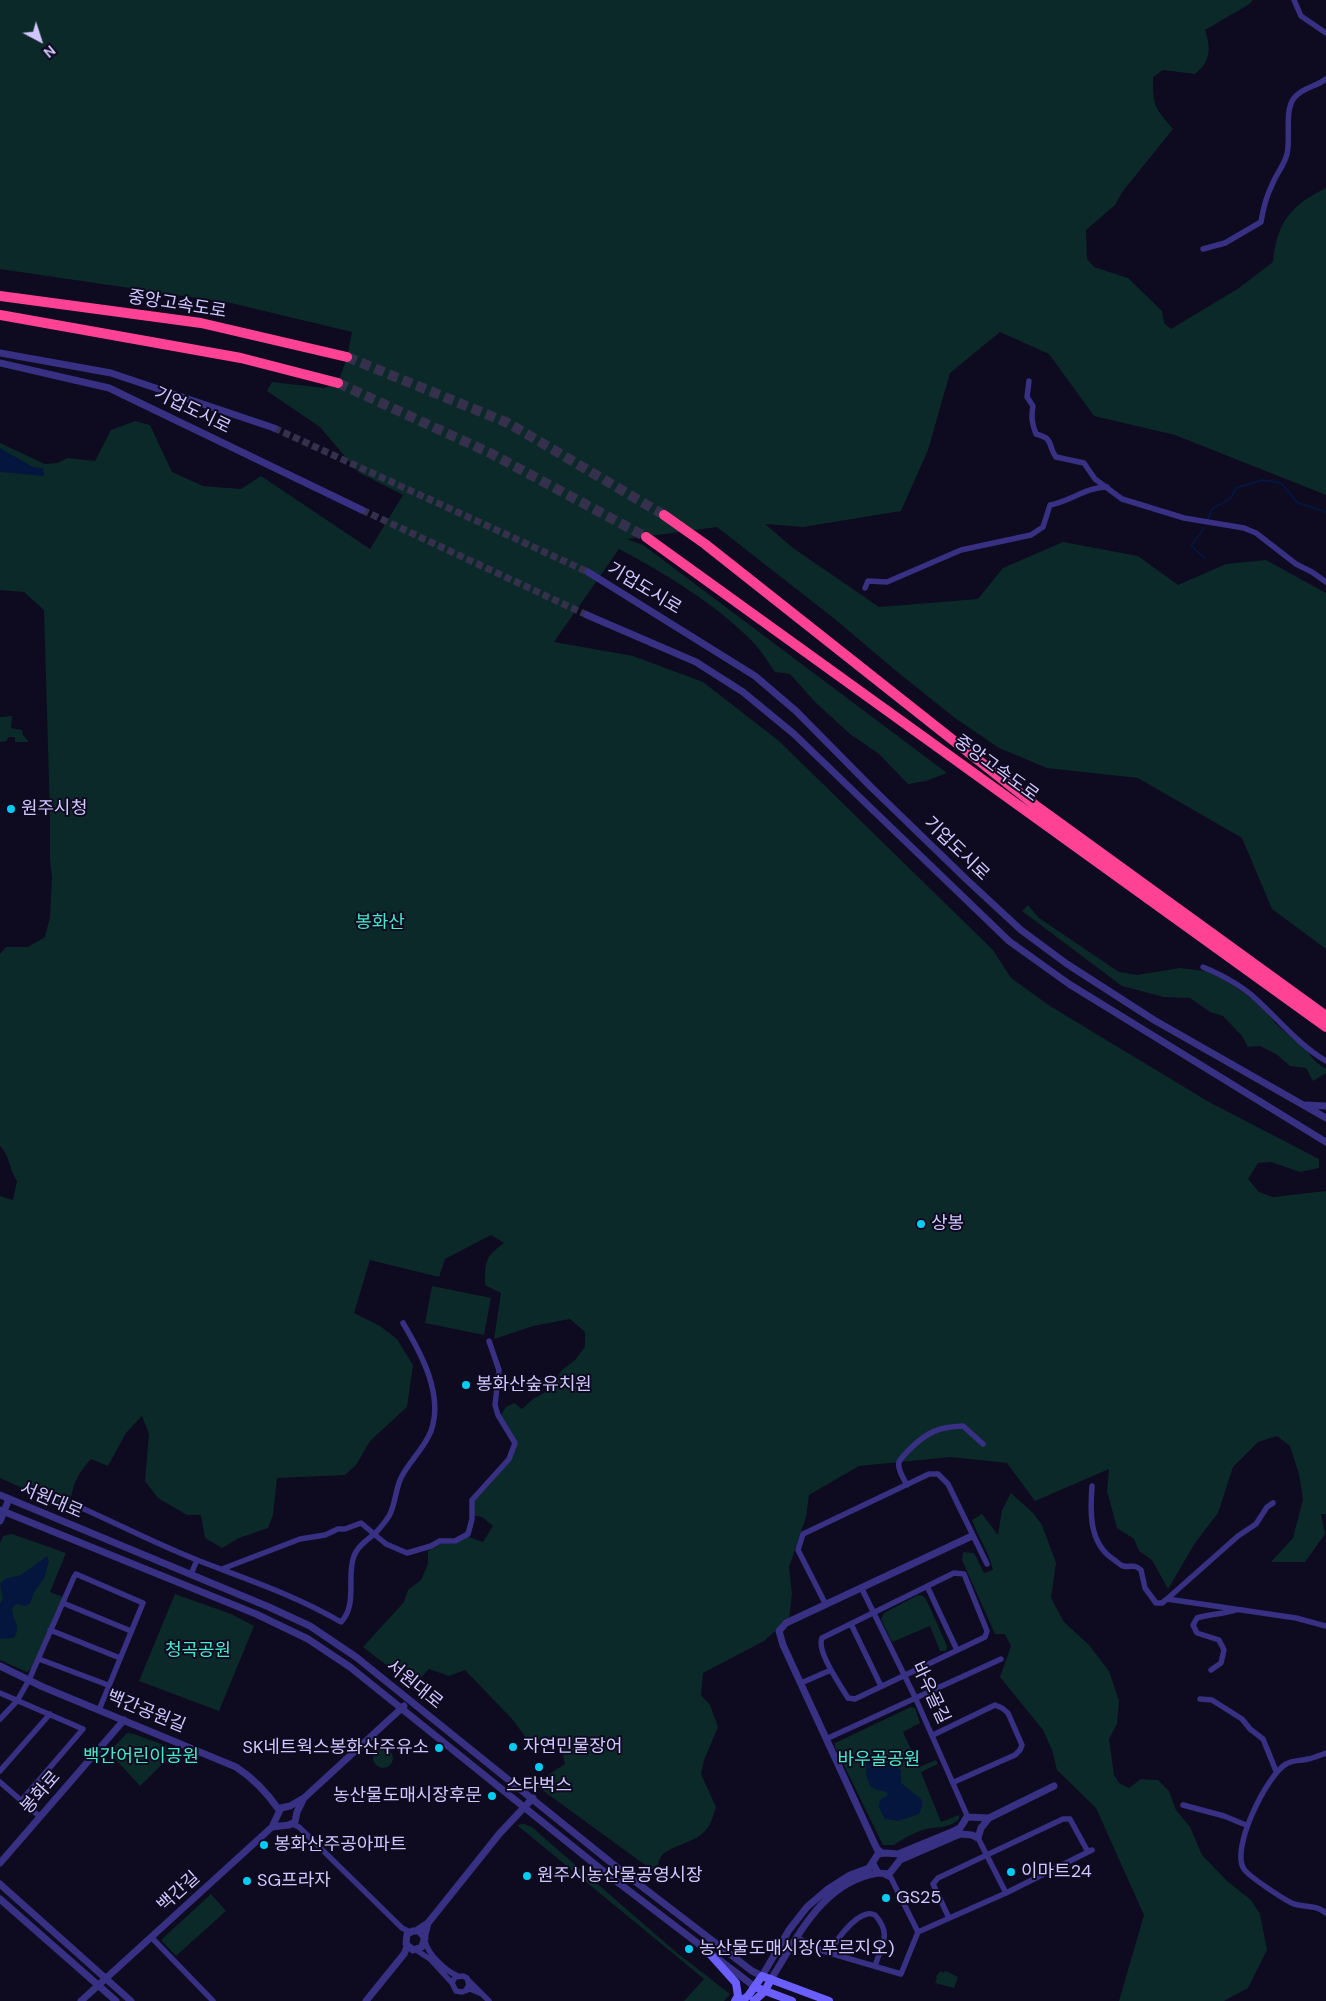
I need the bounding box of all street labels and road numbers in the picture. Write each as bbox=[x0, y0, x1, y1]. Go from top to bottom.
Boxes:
street label: 중앙고속도로 bbox=[126, 287, 228, 323]
street label: 기업도시로 bbox=[150, 383, 234, 439]
street label: 기업도시로 bbox=[603, 558, 685, 620]
street label: 중앙고속도로 bbox=[949, 731, 1043, 807]
street label: 기업도시로 bbox=[919, 812, 993, 886]
street label: 서원대로 bbox=[16, 1478, 86, 1524]
street label: 서원대로 bbox=[381, 1656, 447, 1714]
street label: 바우골길 bbox=[906, 1658, 954, 1728]
street label: 백간공원길 bbox=[104, 1686, 188, 1738]
street label: 봉화로 bbox=[17, 1767, 65, 1819]
street label: 백간길 bbox=[153, 1867, 205, 1917]

